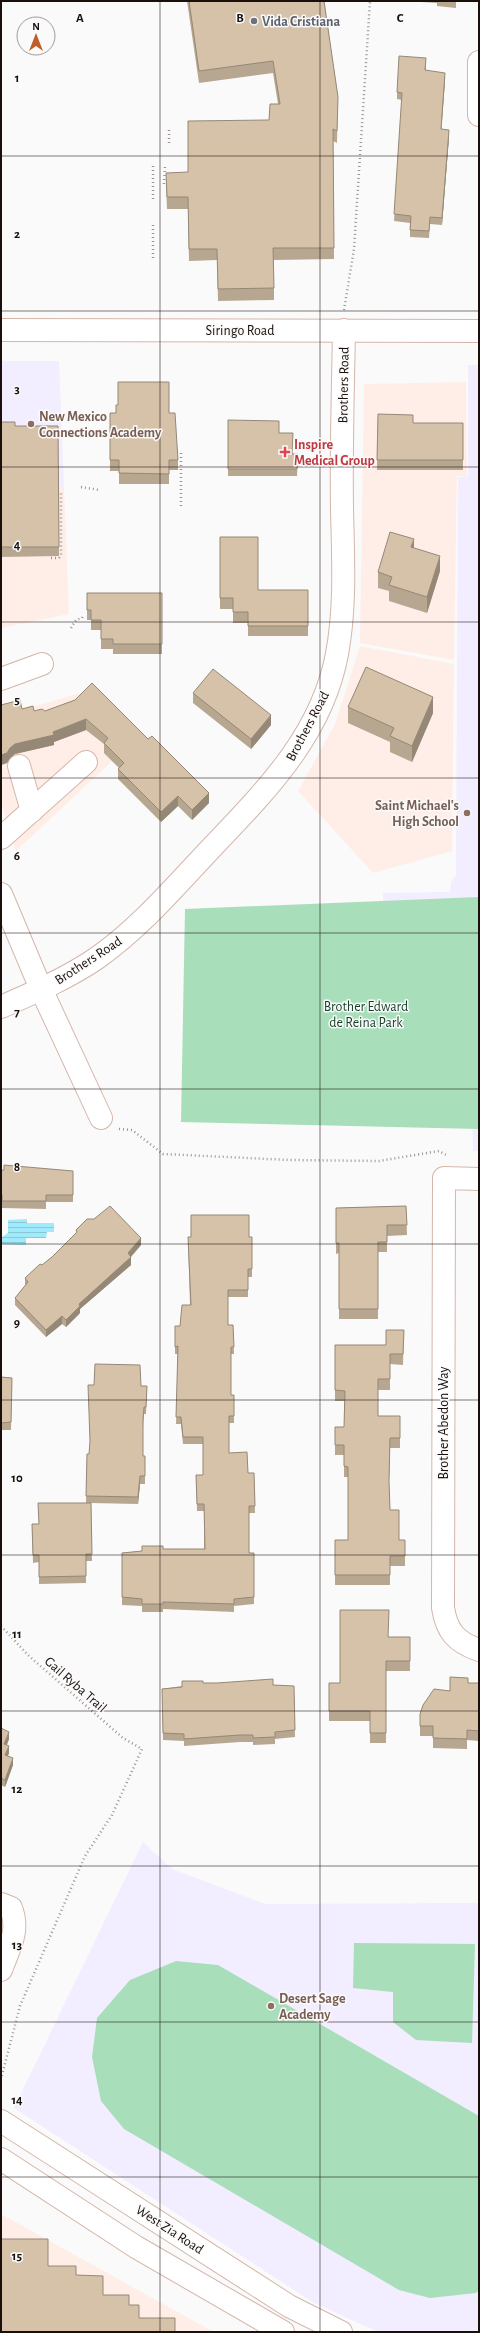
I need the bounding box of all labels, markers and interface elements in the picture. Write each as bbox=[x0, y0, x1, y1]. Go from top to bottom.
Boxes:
text: A bbox=[76, 12, 84, 25]
text: B bbox=[236, 12, 244, 25]
text: C bbox=[397, 12, 404, 25]
place label: Vida Cristiana bbox=[262, 15, 340, 29]
north arrow bbox=[16, 16, 56, 56]
marker: Vida Cristiana bbox=[249, 16, 259, 26]
text: N bbox=[32, 21, 40, 32]
text: 1 bbox=[15, 72, 19, 85]
text: 2 bbox=[14, 228, 20, 241]
street label: Siringo Road bbox=[206, 324, 274, 338]
street label: Brothers Road bbox=[336, 346, 352, 424]
text: 3 bbox=[14, 383, 20, 396]
place label: New Mexico Connections Academy bbox=[39, 410, 162, 440]
marker: New Mexico Connections Academy bbox=[26, 419, 36, 429]
place label: Inspire Medical Group bbox=[294, 438, 375, 468]
marker: Inspire Medical Group bbox=[279, 446, 291, 458]
text: 4 bbox=[14, 539, 21, 552]
street label: Brothers Road bbox=[284, 689, 332, 764]
text: 5 bbox=[14, 694, 20, 707]
place label: Saint Michael's High School bbox=[375, 799, 459, 829]
marker: Saint Michael's High School bbox=[462, 808, 472, 818]
text: 6 bbox=[14, 850, 20, 863]
street label: Brothers Road bbox=[53, 934, 125, 988]
park label: Brother Edward de Reina Park bbox=[324, 1000, 408, 1030]
text: 7 bbox=[14, 1006, 20, 1019]
text: 8 bbox=[14, 1161, 20, 1174]
text: 9 bbox=[14, 1317, 20, 1330]
street label: Brother Abedon Way bbox=[437, 1366, 451, 1480]
text: 10 bbox=[11, 1472, 23, 1485]
text: 11 bbox=[12, 1628, 22, 1641]
street label: Gail Ryba Trail bbox=[42, 1654, 109, 1715]
text: 12 bbox=[12, 1783, 22, 1796]
text: 13 bbox=[12, 1939, 23, 1952]
place label: Desert Sage Academy bbox=[279, 1992, 346, 2022]
marker: Desert Sage Academy bbox=[266, 2001, 276, 2011]
text: 14 bbox=[11, 2094, 23, 2107]
street label: West Zia Road bbox=[133, 2203, 206, 2257]
text: 15 bbox=[12, 2250, 23, 2263]

